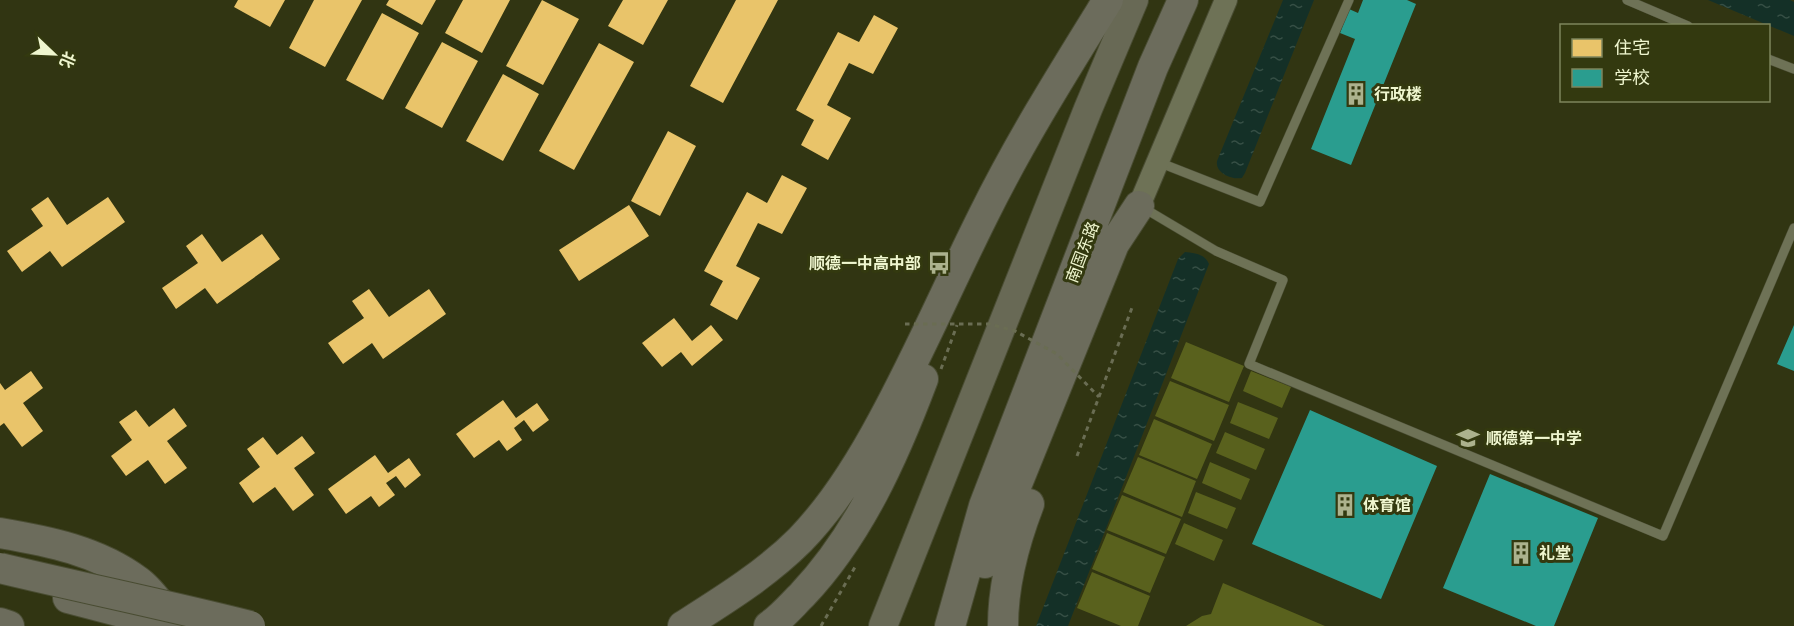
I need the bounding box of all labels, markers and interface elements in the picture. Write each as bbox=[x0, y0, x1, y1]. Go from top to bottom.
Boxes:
north arrow bbox=[24, 24, 84, 84]
legend bbox=[1560, 24, 1770, 102]
text: 住宅 bbox=[1614, 37, 1650, 59]
text: 北 bbox=[55, 49, 79, 71]
text: 学校 bbox=[1614, 67, 1650, 89]
building icon: 行政楼 bbox=[1343, 81, 1369, 107]
place label: 行政楼 bbox=[1374, 85, 1422, 104]
street label: 南国东路 bbox=[1062, 219, 1103, 285]
bus stop icon: 顺德一中高中部 bbox=[926, 250, 952, 276]
place label: 顺德一中高中部 bbox=[809, 254, 921, 273]
school or university icon: 顺德第一中学 bbox=[1455, 425, 1481, 451]
place label: 顺德第一中学 bbox=[1486, 429, 1582, 448]
building icon: 体育馆 bbox=[1332, 492, 1358, 518]
place label: 体育馆 bbox=[1363, 496, 1411, 515]
building icon: 礼堂 bbox=[1508, 540, 1534, 566]
place label: 礼堂 bbox=[1539, 544, 1571, 563]

